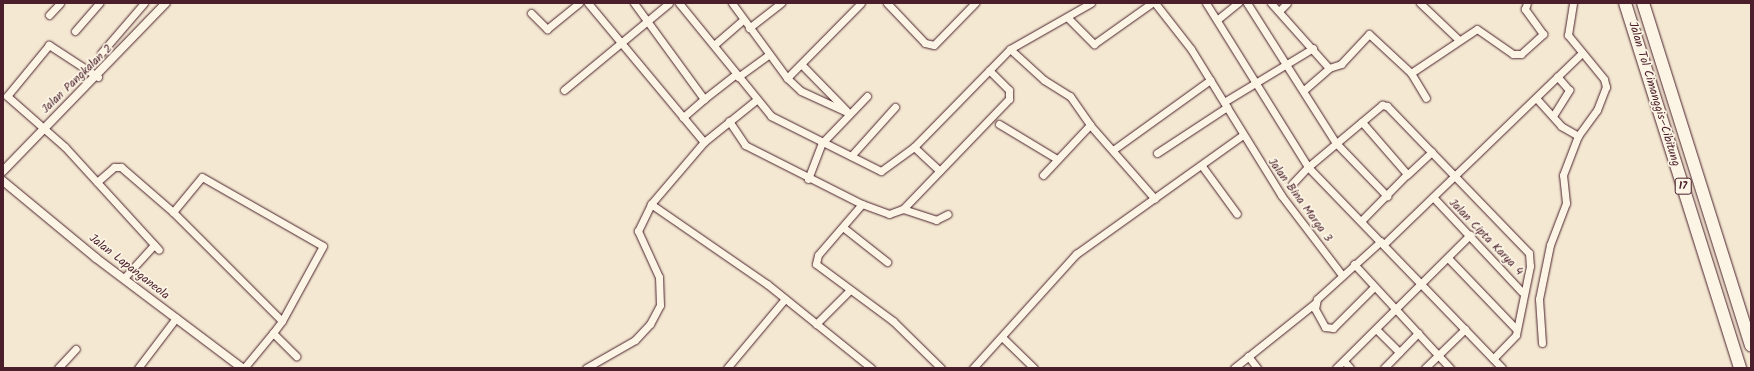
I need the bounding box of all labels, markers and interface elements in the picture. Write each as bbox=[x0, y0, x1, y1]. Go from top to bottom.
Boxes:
street label: Jalan Tol Cimanggis–Cibitung bbox=[1625, 20, 1683, 168]
street label: Jalan Pangkalan 2 bbox=[38, 41, 116, 117]
street label: Jalan Bina Marga 3 bbox=[1265, 155, 1335, 245]
road number: 17 bbox=[1674, 177, 1692, 195]
street label: Jalan Cipta Karya 4 bbox=[1446, 196, 1526, 278]
street label: Jalan Lapanganeola bbox=[86, 231, 172, 303]

